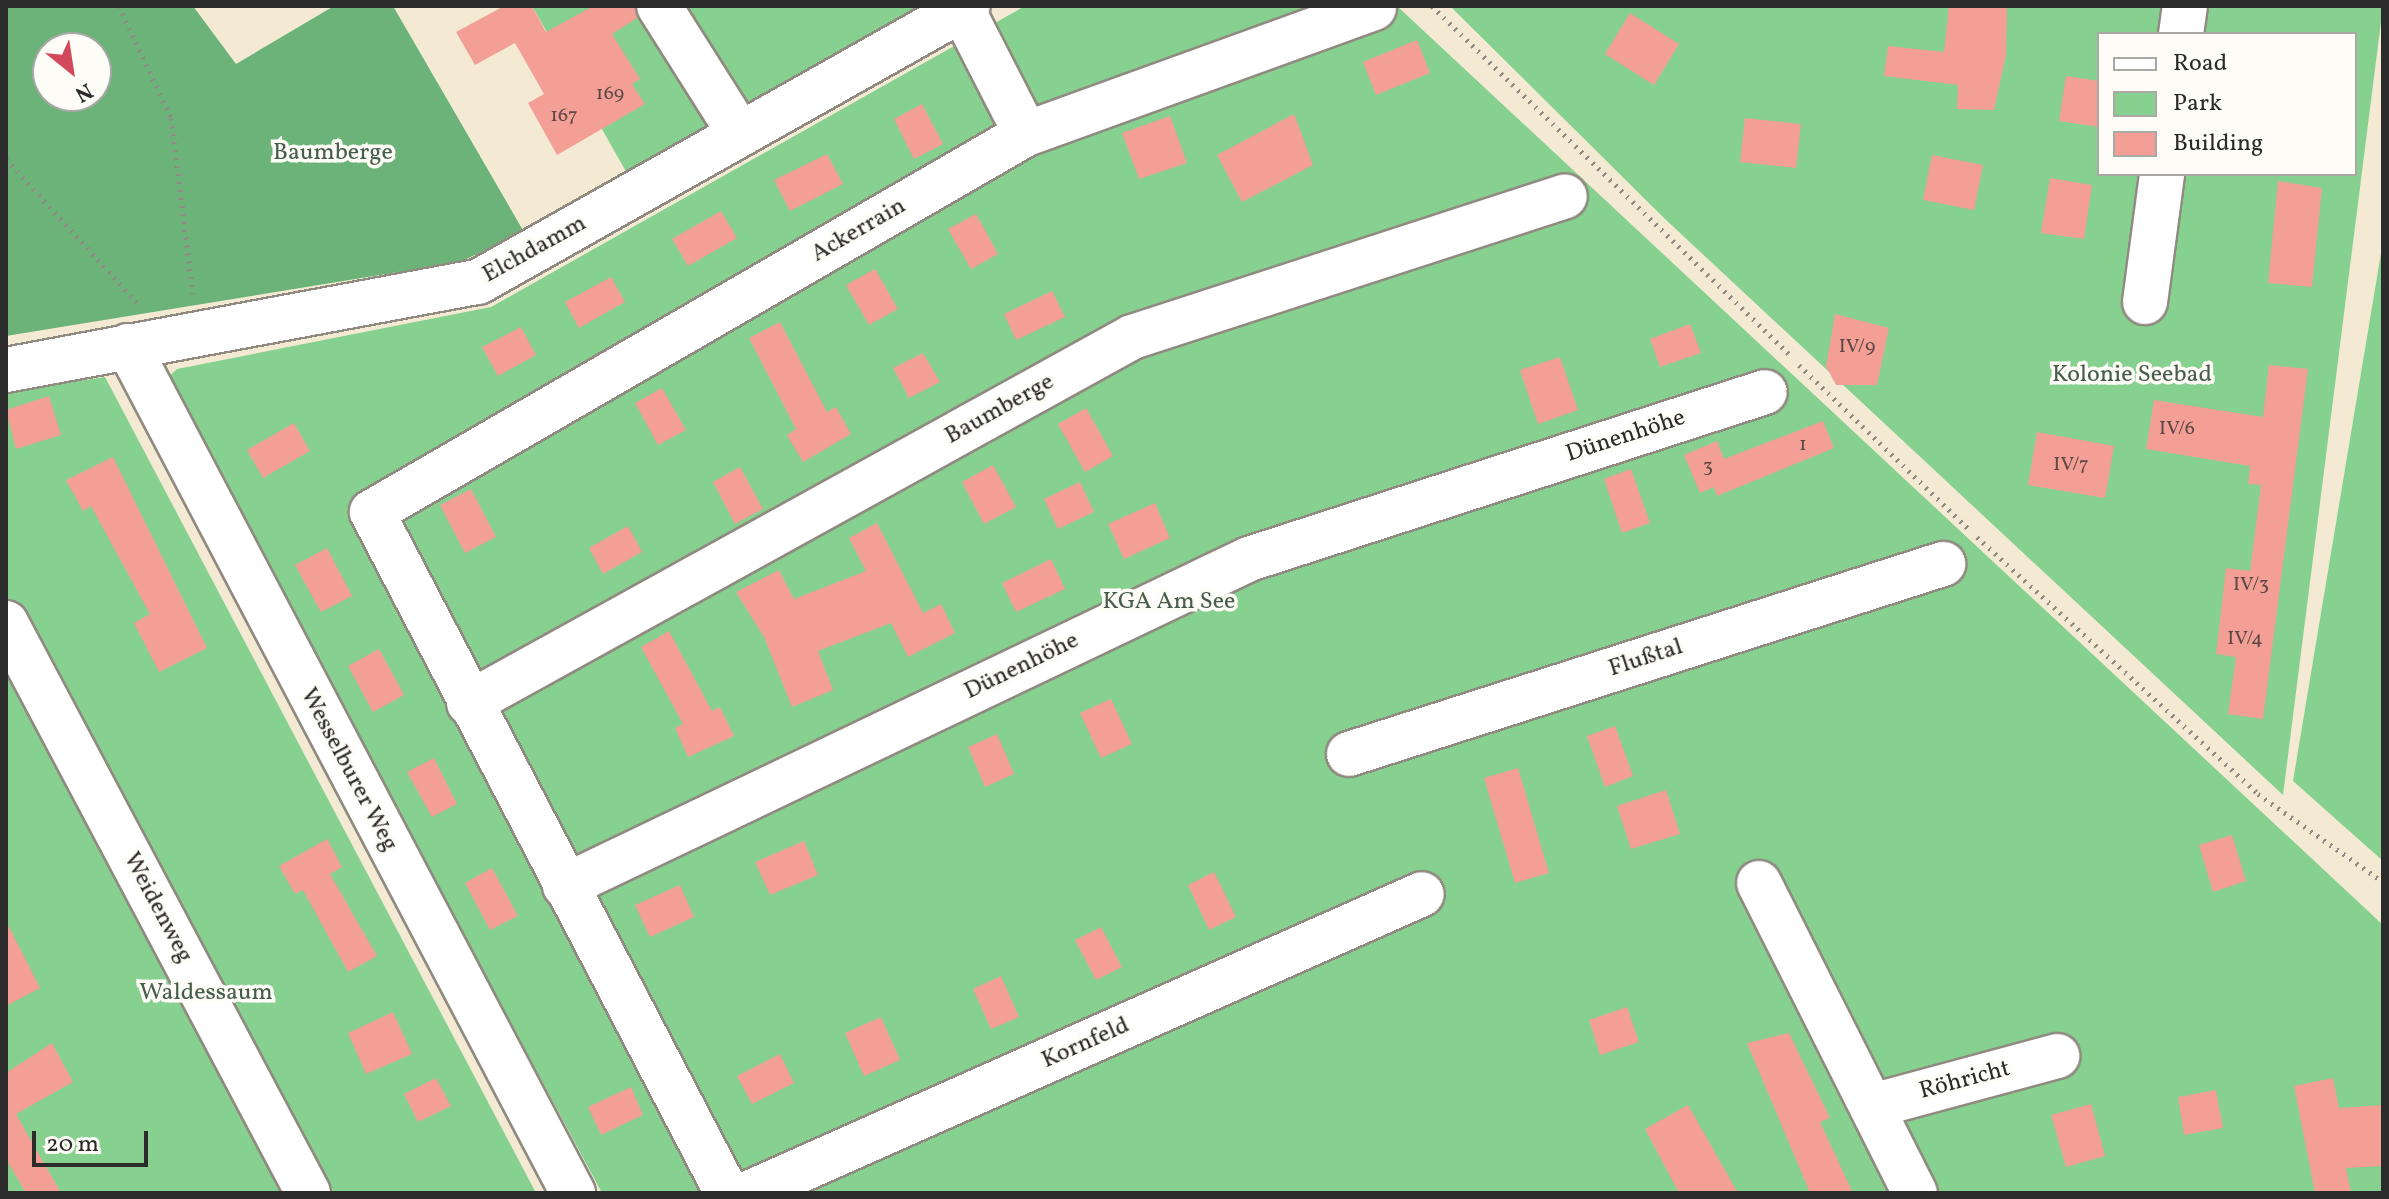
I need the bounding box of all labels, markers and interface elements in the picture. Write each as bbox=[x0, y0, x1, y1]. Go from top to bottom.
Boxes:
north arrow bbox=[32, 32, 112, 112]
legend bbox=[2097, 32, 2357, 176]
text: Road bbox=[2173, 47, 2227, 81]
text: N bbox=[69, 74, 98, 109]
house number: 169 bbox=[596, 82, 624, 106]
text: Park bbox=[2173, 87, 2222, 121]
house number: 167 bbox=[550, 104, 578, 128]
text: Building bbox=[2173, 127, 2263, 161]
park label: Baumberge bbox=[273, 140, 393, 168]
street label: Ackerrain bbox=[807, 192, 911, 270]
street label: Elchdamm bbox=[478, 210, 592, 290]
house number: IV/9 bbox=[1839, 335, 1875, 359]
park label: Kolonie Seebad bbox=[2052, 362, 2212, 390]
street label: Baumberge bbox=[941, 368, 1059, 452]
street label: Dünenhöhe bbox=[1563, 404, 1689, 470]
house number: IV/6 bbox=[2159, 417, 2195, 441]
house number: 1 bbox=[1799, 433, 1807, 457]
house number: IV/7 bbox=[2053, 453, 2089, 477]
house number: 3 bbox=[1703, 455, 1713, 479]
house number: IV/3 bbox=[2233, 573, 2269, 597]
park label: KGA Am See bbox=[1102, 589, 1236, 617]
street label: Dünenhöhe bbox=[960, 627, 1084, 707]
house number: IV/4 bbox=[2227, 627, 2263, 651]
street label: Flußtal bbox=[1605, 634, 1687, 684]
street label: Wesselburer Weg bbox=[293, 683, 403, 857]
street label: Weidenweg bbox=[116, 848, 198, 968]
park label: Waldessaum bbox=[139, 980, 273, 1008]
street label: Kornfeld bbox=[1038, 1012, 1134, 1076]
street label: Röhricht bbox=[1916, 1055, 2014, 1107]
scale bar bbox=[36, 1115, 152, 1165]
text: 20 m bbox=[46, 1128, 99, 1162]

